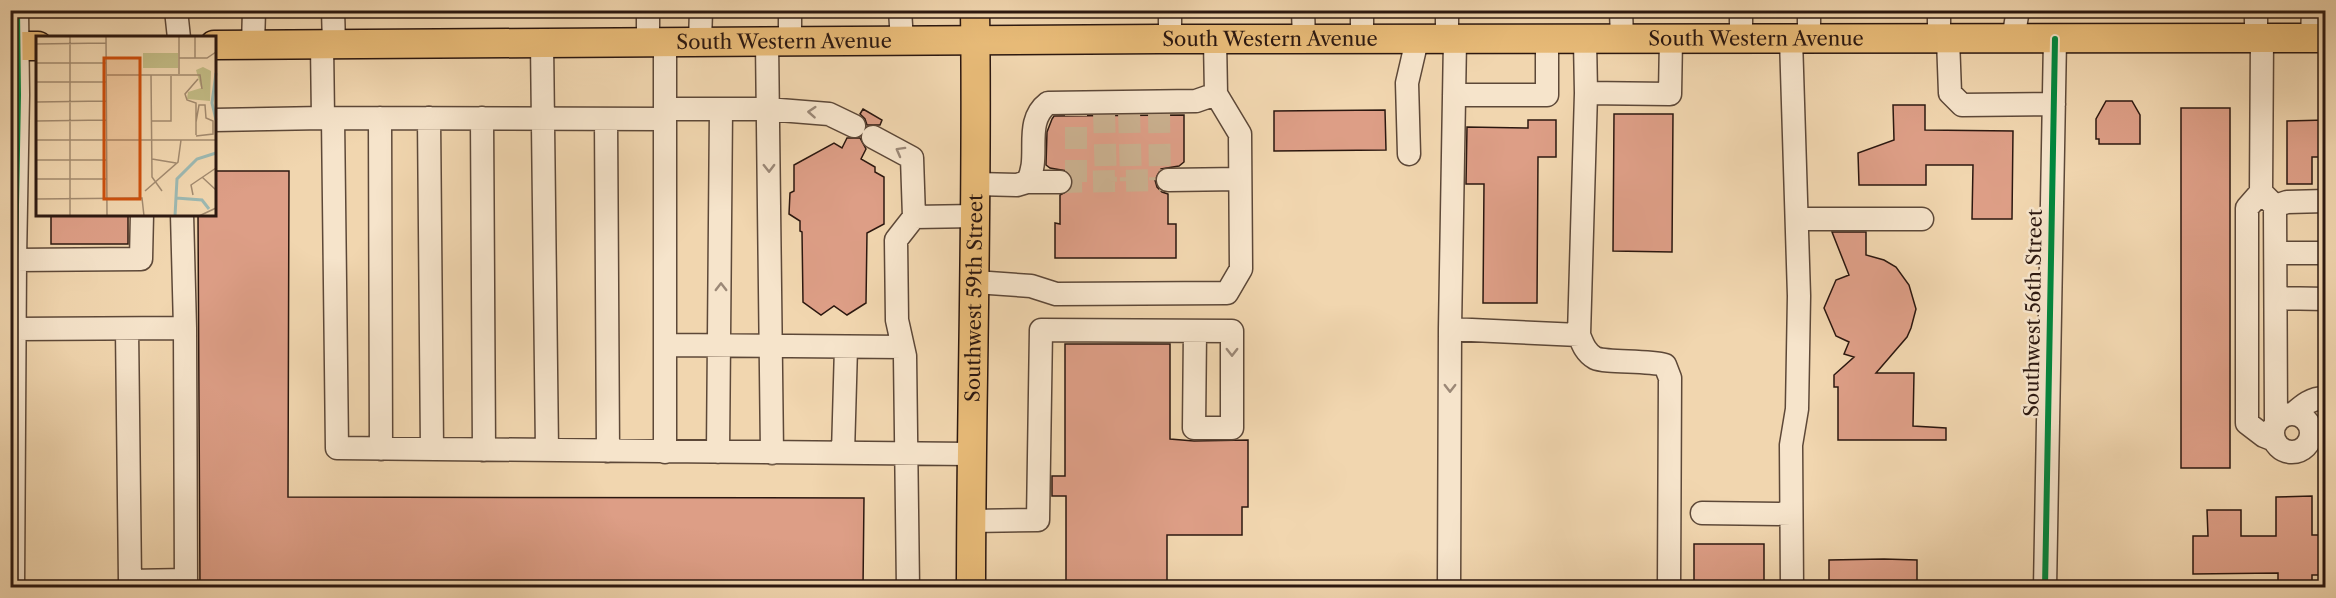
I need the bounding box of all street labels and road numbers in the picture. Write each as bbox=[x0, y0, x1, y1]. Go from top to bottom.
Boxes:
street label: South Western Avenue bbox=[1648, 26, 1864, 51]
street label: South Western Avenue bbox=[1162, 27, 1378, 51]
street label: South Western Avenue bbox=[676, 29, 892, 54]
street label: Southwest 59th Street bbox=[961, 194, 987, 402]
street label: Southwest 56th Street bbox=[2019, 209, 2047, 417]

